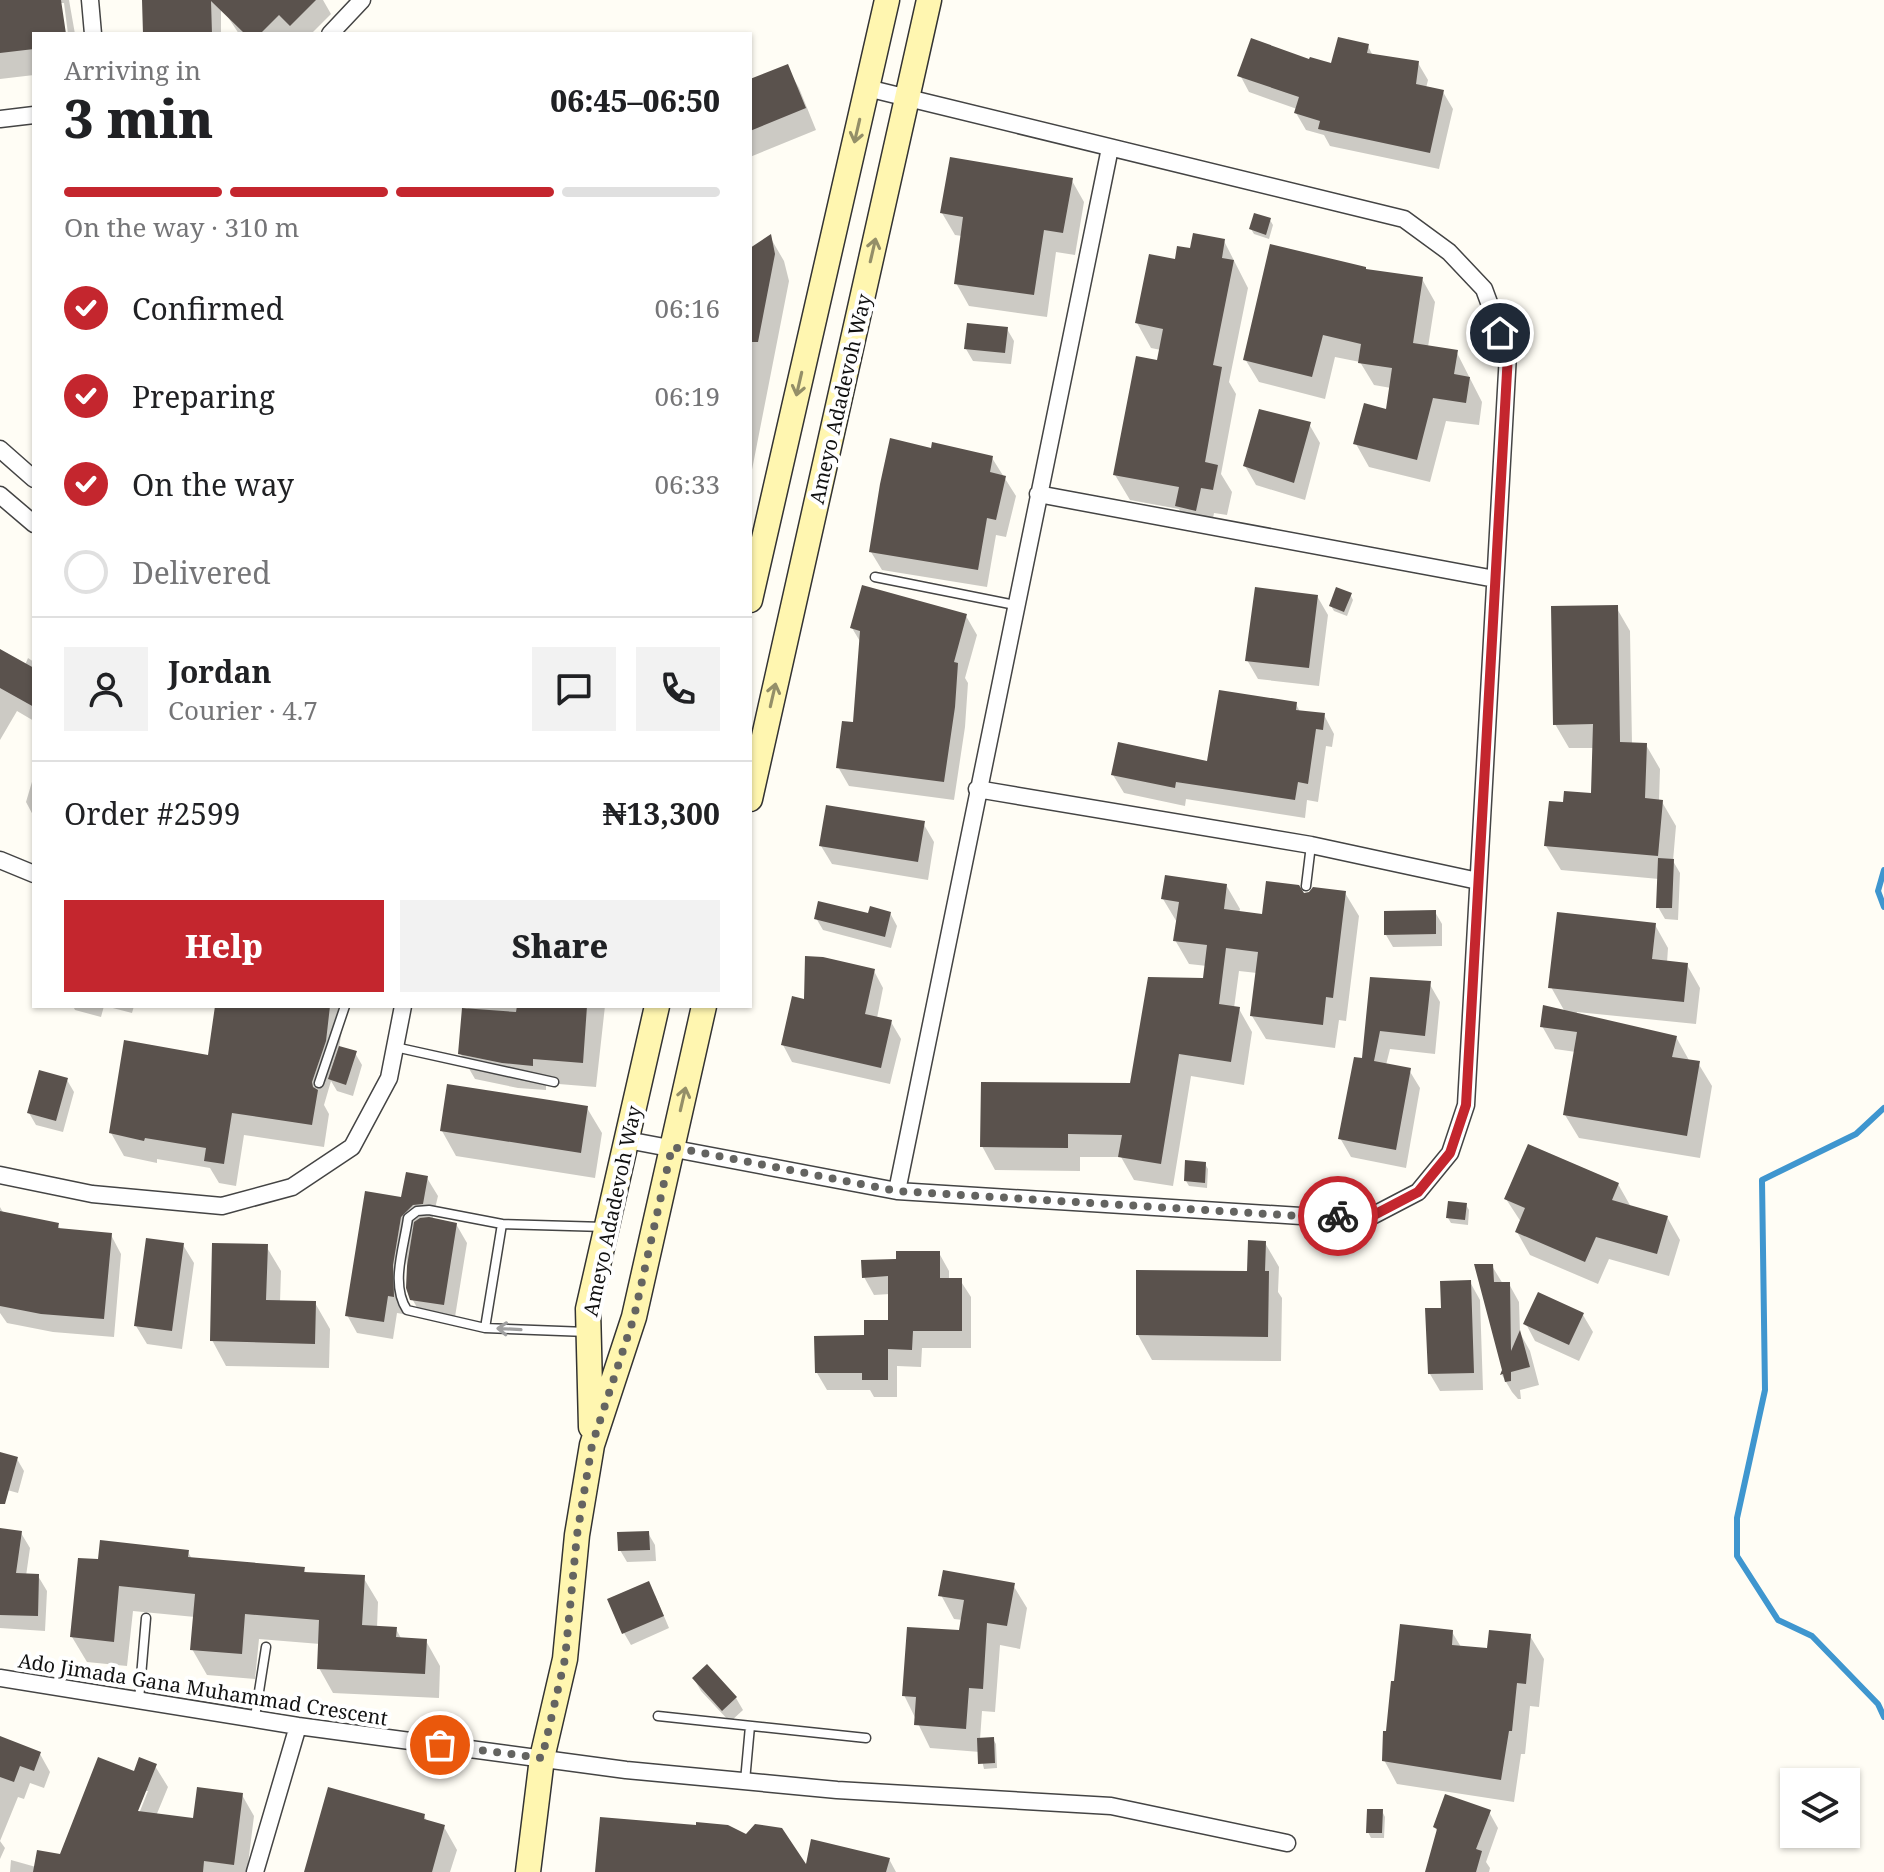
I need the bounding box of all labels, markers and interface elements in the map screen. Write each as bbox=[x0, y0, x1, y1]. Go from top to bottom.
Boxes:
text: Arriving in bbox=[64, 52, 201, 88]
text: 06:45–06:50 bbox=[550, 80, 720, 121]
text: 3 min bbox=[64, 82, 213, 153]
one-way arrow bbox=[849, 117, 864, 143]
text: On the way · 310 m bbox=[64, 209, 299, 245]
one-way arrow bbox=[866, 238, 881, 264]
icon: check bbox=[64, 286, 108, 330]
text: Confirmed bbox=[132, 288, 284, 329]
text: 06:16 bbox=[654, 290, 720, 326]
street label: Ameyo Adadevoh Way bbox=[803, 291, 877, 507]
pin bbox=[1466, 299, 1534, 367]
icon: home bbox=[1478, 311, 1522, 355]
one-way arrow bbox=[791, 371, 806, 396]
icon: check bbox=[64, 374, 108, 418]
text: Preparing bbox=[132, 376, 275, 417]
text: 06:19 bbox=[654, 378, 720, 414]
icon: check bbox=[64, 462, 108, 506]
text: On the way bbox=[132, 464, 294, 505]
text: 06:33 bbox=[654, 466, 720, 502]
text: Delivered bbox=[132, 552, 271, 593]
button: person bbox=[64, 647, 148, 731]
button: chat bbox=[532, 647, 616, 731]
button: phone bbox=[636, 647, 720, 731]
text: Jordan bbox=[168, 651, 271, 692]
one-way arrow bbox=[766, 683, 781, 709]
text: Courier · 4.7 bbox=[168, 692, 318, 728]
text: Order #2599 bbox=[64, 793, 241, 834]
text: ₦13,300 bbox=[603, 793, 720, 834]
button: Help bbox=[64, 900, 384, 992]
button: Share bbox=[400, 900, 720, 992]
one-way arrow bbox=[676, 1087, 691, 1113]
street label: Ameyo Adadevoh Way bbox=[576, 1103, 648, 1319]
courier bbox=[1298, 1176, 1378, 1256]
icon: bike bbox=[1316, 1194, 1360, 1238]
one-way arrow bbox=[496, 1321, 523, 1336]
street label: Ado Jimada Gana Muhammad Crescent bbox=[16, 1646, 390, 1732]
pin bbox=[406, 1711, 474, 1779]
icon: bag bbox=[418, 1723, 462, 1767]
map controls bbox=[1780, 1768, 1860, 1848]
button: layers bbox=[1780, 1768, 1860, 1848]

